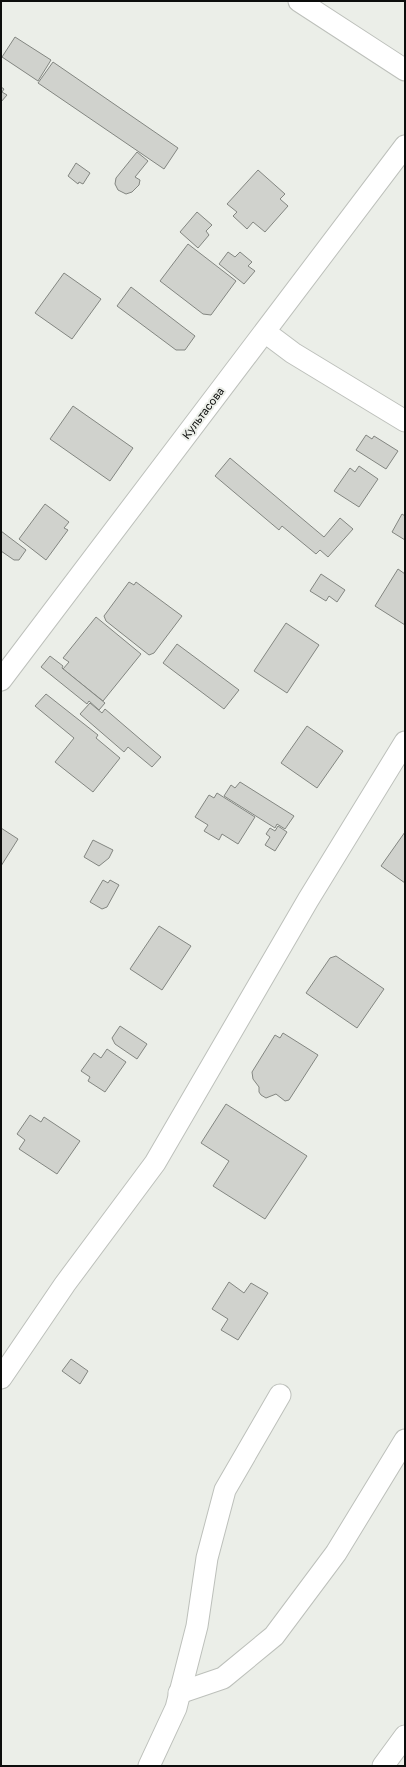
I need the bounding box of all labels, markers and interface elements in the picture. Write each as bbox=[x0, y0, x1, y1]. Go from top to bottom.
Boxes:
street label: Культасова bbox=[179, 384, 226, 441]

